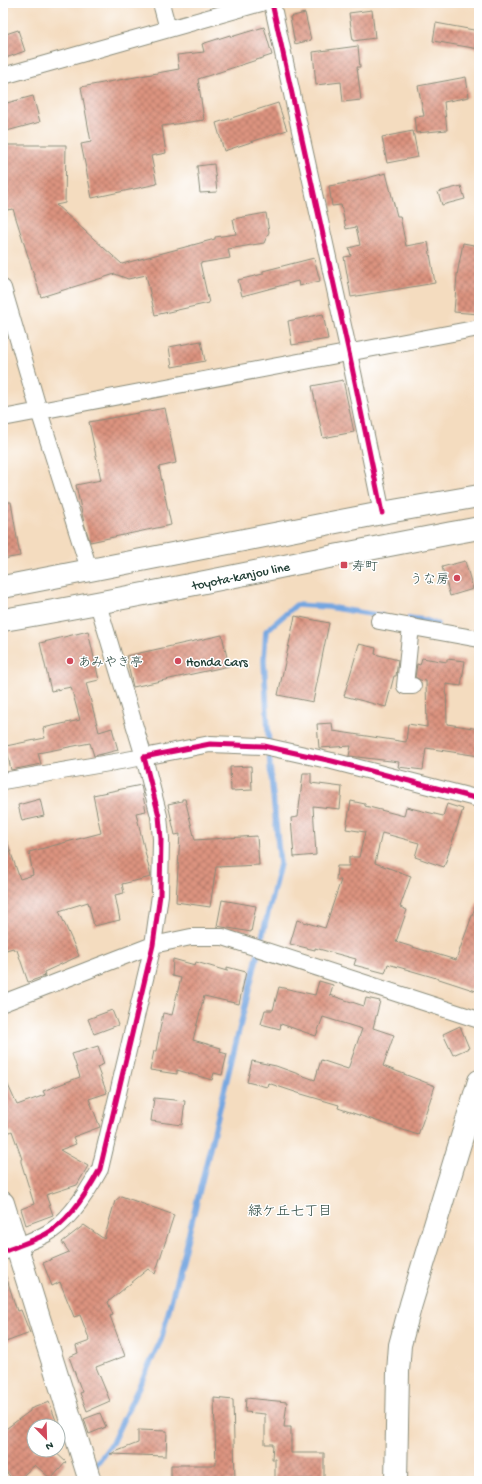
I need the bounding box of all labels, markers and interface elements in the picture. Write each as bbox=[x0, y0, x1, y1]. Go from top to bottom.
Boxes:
street label: toyota-kanjou line bbox=[190, 560, 292, 595]
marker: 寿町 bbox=[339, 560, 349, 570]
place label: 寿町 bbox=[352, 560, 378, 575]
place label: うな房 bbox=[410, 572, 449, 588]
marker: うな房 bbox=[452, 573, 462, 583]
marker: あみやき亭 bbox=[65, 656, 75, 666]
place label: あみやき亭 bbox=[78, 656, 143, 671]
marker: Honda Cars bbox=[173, 656, 183, 666]
place label: Honda Cars bbox=[186, 656, 249, 671]
district label: 緑ケ丘七丁目 bbox=[248, 1204, 332, 1221]
north arrow bbox=[26, 1418, 66, 1458]
text: N bbox=[43, 1438, 55, 1452]

